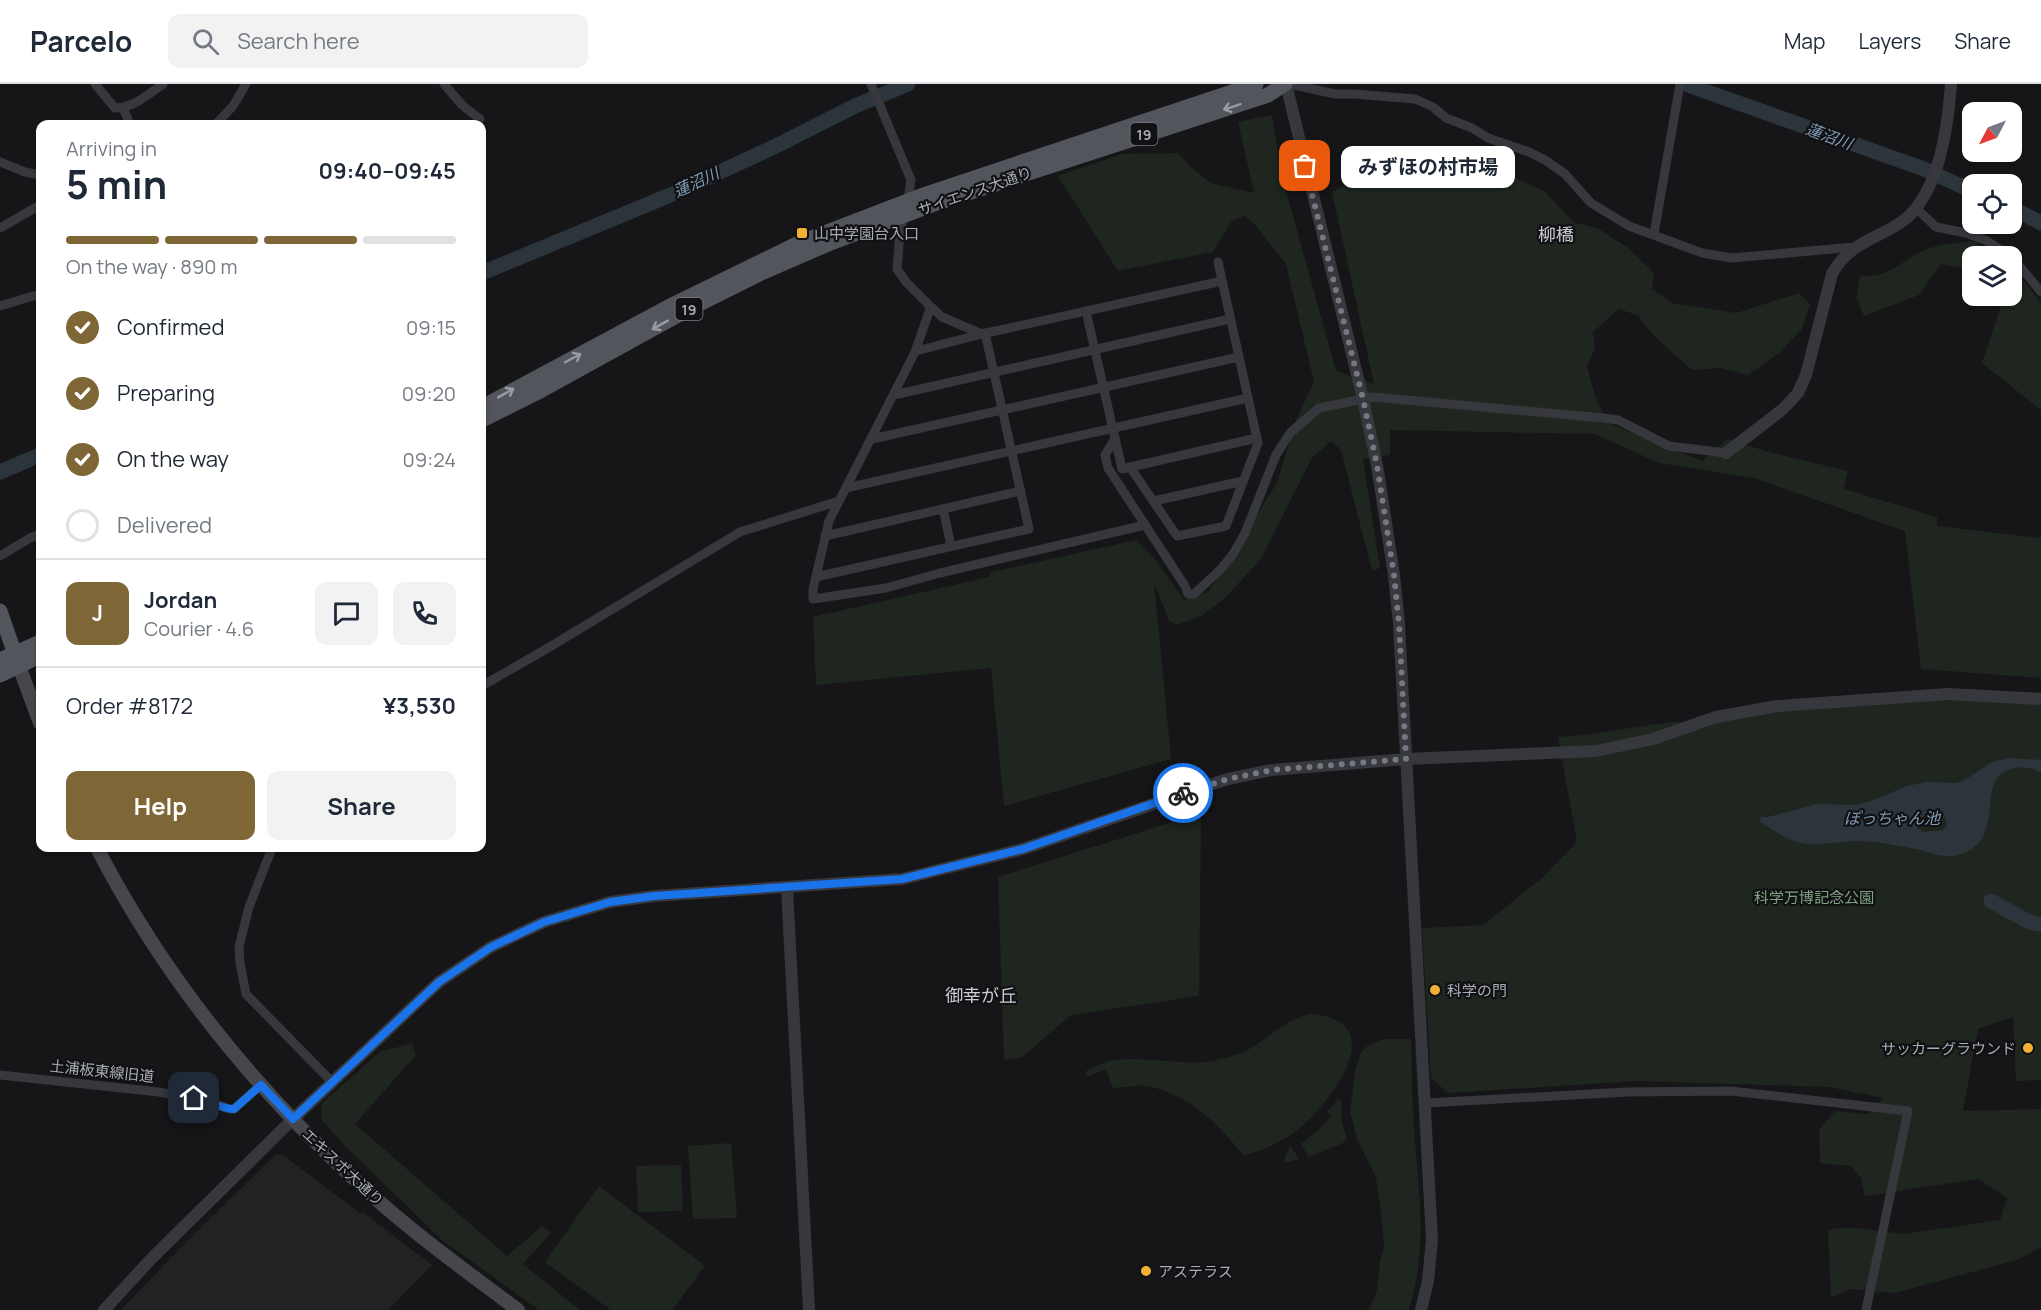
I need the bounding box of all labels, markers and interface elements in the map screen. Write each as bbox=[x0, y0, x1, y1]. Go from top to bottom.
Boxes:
search box bbox=[168, 14, 588, 68]
text: Parcelo bbox=[30, 22, 132, 60]
icon: search bbox=[189, 25, 222, 58]
text: Search here bbox=[237, 26, 360, 56]
text: Map bbox=[1784, 27, 1825, 55]
text: Layers bbox=[1858, 27, 1921, 55]
text: Share bbox=[1954, 27, 2011, 55]
one-way arrow bbox=[1223, 102, 1242, 113]
north arrow bbox=[1962, 102, 2022, 162]
map controls bbox=[1962, 102, 2022, 306]
water label: 蓮沼川 bbox=[1803, 117, 1857, 155]
road number: 19 bbox=[1130, 123, 1158, 145]
text: Arriving in bbox=[66, 135, 157, 162]
pin bbox=[1279, 140, 1330, 191]
callout: みずほの村市場 bbox=[1341, 145, 1515, 187]
icon: bag bbox=[1288, 149, 1321, 182]
text: みずほの村市場 bbox=[1358, 153, 1498, 180]
text: 09:40–09:45 bbox=[319, 156, 456, 186]
text: 5 min bbox=[66, 157, 167, 211]
water label: 蓮沼川 bbox=[670, 161, 724, 202]
street label: サイエンス大通り bbox=[915, 162, 1035, 220]
button: locate bbox=[1962, 174, 2022, 234]
district label: 柳橋 bbox=[1538, 222, 1574, 246]
place label: 山中学園台入口 bbox=[814, 223, 919, 244]
marker: 山中学園台入口 bbox=[795, 226, 809, 240]
button: layers bbox=[1962, 246, 2022, 306]
text: On the way · 890 m bbox=[66, 253, 237, 280]
road number: 19 bbox=[676, 298, 702, 320]
icon: check bbox=[66, 311, 99, 344]
text: Confirmed bbox=[117, 312, 225, 342]
text: 09:15 bbox=[406, 314, 456, 341]
one-way arrow bbox=[652, 319, 669, 331]
one-way arrow bbox=[564, 352, 581, 364]
icon: check bbox=[66, 377, 99, 410]
text: Preparing bbox=[117, 378, 215, 408]
text: 09:20 bbox=[402, 380, 456, 407]
one-way arrow bbox=[497, 387, 515, 398]
icon: check bbox=[66, 443, 99, 476]
text: On the way bbox=[117, 444, 229, 474]
text: 09:24 bbox=[403, 446, 456, 473]
text: Delivered bbox=[117, 510, 212, 540]
button: chat bbox=[315, 582, 378, 645]
button: phone bbox=[393, 582, 456, 645]
text: Jordan bbox=[144, 585, 217, 615]
text: J bbox=[92, 598, 103, 628]
text: Courier · 4.6 bbox=[144, 615, 254, 642]
text: Order #8172 bbox=[66, 691, 193, 721]
text: ¥3,530 bbox=[383, 691, 456, 721]
courier bbox=[1153, 763, 1213, 823]
button: Help bbox=[66, 771, 255, 840]
button: Share bbox=[267, 771, 456, 840]
icon: bike bbox=[1167, 777, 1200, 810]
water label: ぽっちゃん池 bbox=[1844, 807, 1942, 829]
park label: 科学万博記念公園 bbox=[1754, 887, 1874, 908]
place label: 科学の門 bbox=[1447, 980, 1507, 1001]
district label: 御幸が丘 bbox=[945, 983, 1017, 1007]
marker: 科学の門 bbox=[1428, 983, 1442, 997]
place label: サッカーグラウンド bbox=[1881, 1038, 2016, 1059]
marker: サッカーグラウンド bbox=[2021, 1041, 2035, 1055]
street label: 土浦板東線旧道 bbox=[49, 1055, 155, 1087]
pin bbox=[168, 1072, 219, 1123]
icon: home bbox=[177, 1081, 210, 1114]
street label: エキスポ大通り bbox=[298, 1124, 388, 1210]
place label: アステラス bbox=[1158, 1261, 1233, 1282]
marker: アステラス bbox=[1139, 1264, 1153, 1278]

